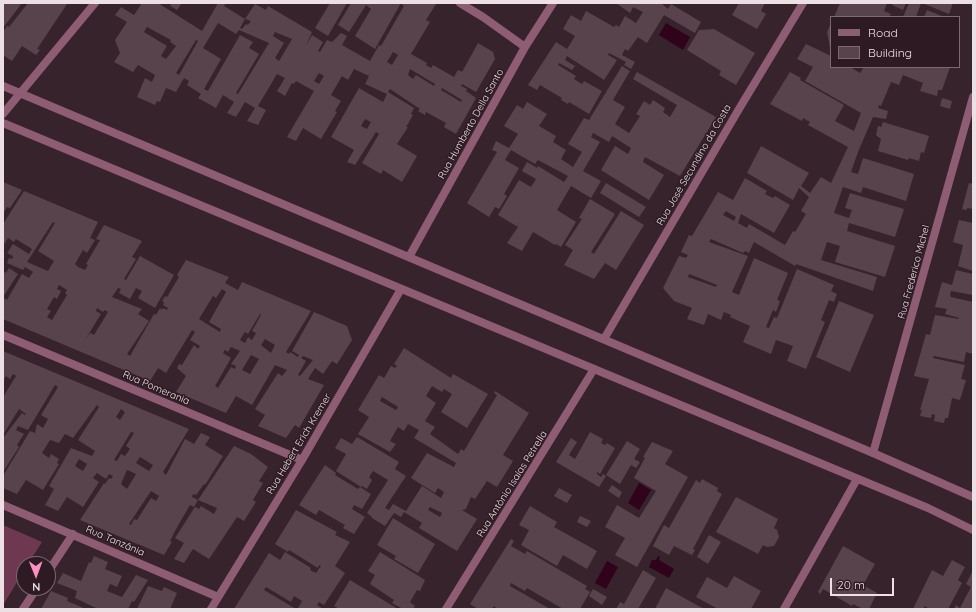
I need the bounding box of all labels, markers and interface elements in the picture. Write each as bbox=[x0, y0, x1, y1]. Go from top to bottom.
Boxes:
legend bbox=[830, 16, 960, 68]
text: Road bbox=[868, 25, 898, 40]
text: Building bbox=[868, 45, 912, 60]
street label: Rua Humberto Della Santo bbox=[436, 67, 506, 181]
street label: Rua José Secundino da Costa bbox=[654, 102, 734, 228]
street label: Rua Frederico Michel bbox=[896, 224, 932, 320]
street label: Rua Pomerania bbox=[121, 369, 191, 407]
street label: Rua Hebert Erich Kremer bbox=[264, 391, 334, 497]
street label: Rua Antônio Isaías Petrella bbox=[474, 429, 550, 539]
street label: Rua Tanzânia bbox=[84, 523, 146, 559]
north arrow bbox=[16, 556, 56, 596]
scale bar bbox=[832, 570, 896, 596]
text: 20 m bbox=[837, 577, 865, 592]
text: N bbox=[32, 580, 40, 594]

